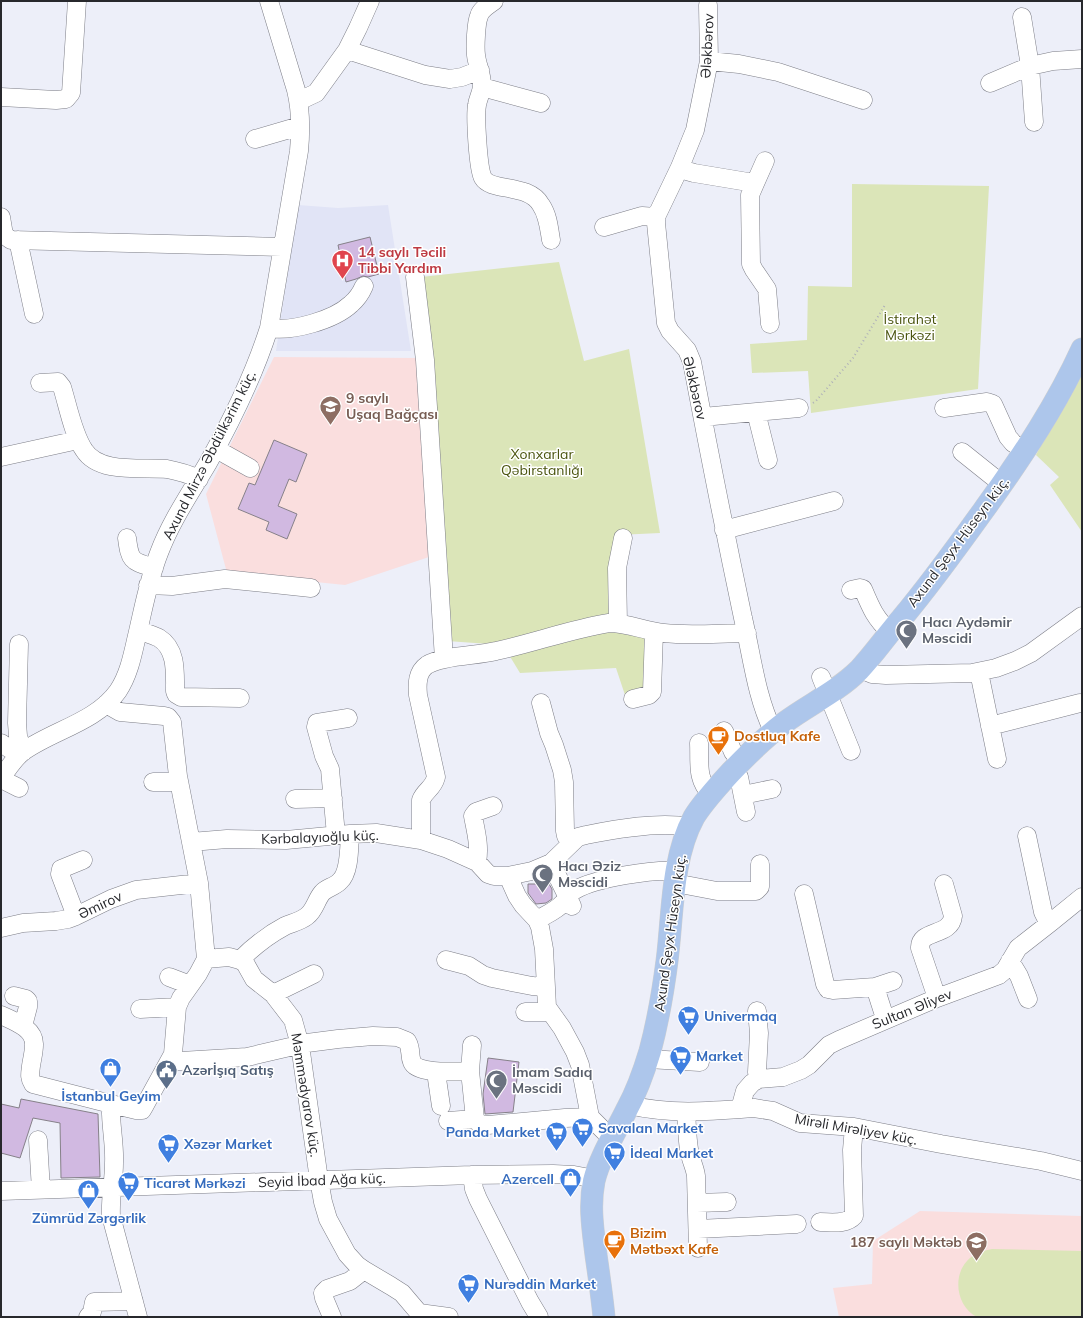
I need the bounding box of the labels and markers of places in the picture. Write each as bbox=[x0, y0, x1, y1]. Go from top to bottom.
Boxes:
place label: 14 saylı Təcili Tibbi Yardım bbox=[358, 243, 446, 277]
hospital icon: 14 saylı Təcili Tibbi Yardım bbox=[330, 247, 356, 280]
place label: 9 saylı Uşaq Bağçası bbox=[346, 389, 438, 423]
school or university icon: 9 saylı Uşaq Bağçası bbox=[318, 393, 344, 426]
place label: Hacı Aydəmir Məscidi bbox=[922, 613, 1012, 647]
mosque icon: Hacı Aydəmir Məscidi bbox=[894, 617, 920, 650]
cafe icon: Dostluq Kafe bbox=[705, 723, 731, 756]
place label: Dostluq Kafe bbox=[734, 727, 821, 745]
place label: Hacı Əziz Məscidi bbox=[558, 857, 621, 891]
mosque icon: Hacı Əziz Məscidi bbox=[529, 861, 555, 894]
supermarket icon: Univermaq bbox=[675, 1003, 701, 1036]
place label: Univermaq bbox=[704, 1007, 777, 1025]
supermarket icon: Market bbox=[667, 1043, 693, 1076]
place label: Market bbox=[696, 1047, 744, 1065]
shop icon: İstanbul Geyim bbox=[98, 1055, 124, 1088]
public building icon: Azərİşıq Satış bbox=[154, 1057, 180, 1090]
place label: Azərİşıq Satış bbox=[182, 1061, 274, 1079]
place label: İmam Sadıq Məscidi bbox=[512, 1063, 592, 1097]
mosque icon: İmam Sadıq Məscidi bbox=[484, 1067, 510, 1100]
place label: İstanbul Geyim bbox=[61, 1087, 161, 1105]
supermarket icon: Savalan Market bbox=[570, 1115, 596, 1148]
supermarket icon: Panda Market bbox=[543, 1119, 569, 1152]
place label: Savalan Market bbox=[598, 1119, 704, 1137]
place label: Panda Market bbox=[446, 1123, 541, 1141]
supermarket icon: Xəzər Market bbox=[156, 1131, 182, 1164]
place label: Xəzər Market bbox=[183, 1135, 273, 1153]
supermarket icon: İdeal Market bbox=[601, 1140, 627, 1173]
place label: İdeal Market bbox=[630, 1144, 714, 1162]
shop icon: Azercell bbox=[557, 1166, 583, 1199]
supermarket icon: Ticarət Mərkəzi bbox=[116, 1170, 142, 1203]
place label: Azercell bbox=[501, 1170, 554, 1188]
place label: Ticarət Mərkəzi bbox=[144, 1174, 246, 1192]
shop icon: Zümrüd Zərgərlik bbox=[76, 1177, 102, 1210]
place label: Zümrüd Zərgərlik bbox=[32, 1209, 146, 1227]
place label: Bizim Mətbəxt Kafe bbox=[630, 1224, 719, 1258]
cafe icon: Bizim Mətbəxt Kafe bbox=[601, 1228, 627, 1261]
school or university icon: 187 saylı Məktəb bbox=[964, 1229, 990, 1262]
place label: 187 saylı Məktəb bbox=[850, 1233, 962, 1251]
supermarket icon: Nurəddin Market bbox=[456, 1271, 482, 1304]
place label: Nurəddin Market bbox=[484, 1275, 597, 1293]

